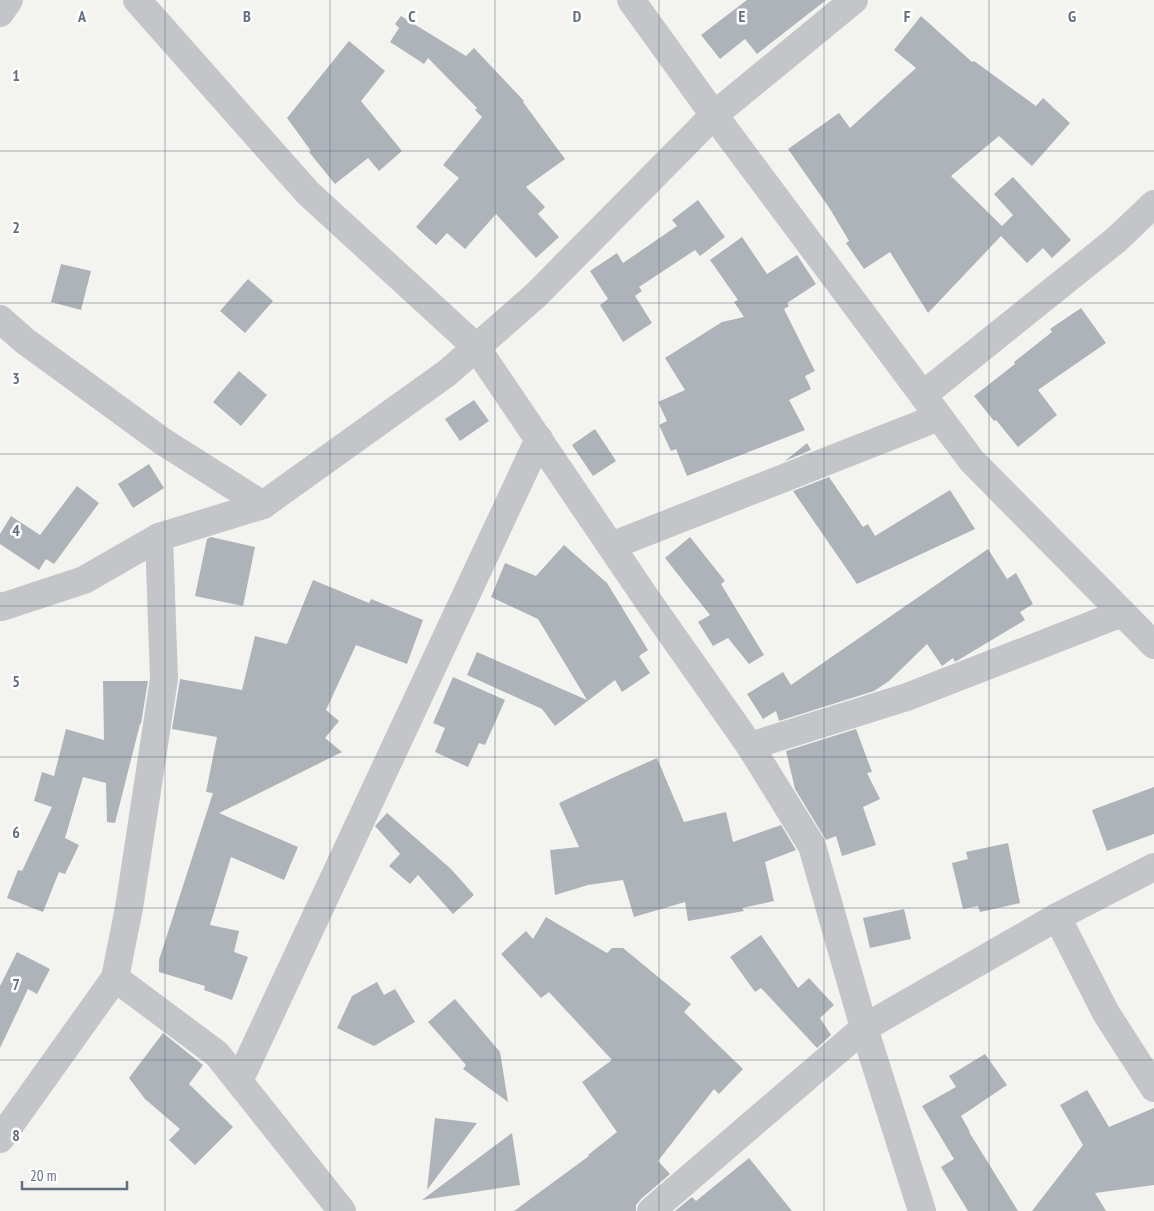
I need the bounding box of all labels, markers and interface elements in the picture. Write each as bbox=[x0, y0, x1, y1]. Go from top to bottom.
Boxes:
text: A bbox=[77, 6, 87, 26]
text: B bbox=[243, 6, 251, 26]
text: C bbox=[408, 6, 416, 26]
text: D bbox=[573, 6, 582, 26]
text: E bbox=[739, 6, 746, 26]
text: F bbox=[904, 6, 911, 26]
text: G bbox=[1068, 6, 1076, 26]
text: 1 bbox=[12, 65, 20, 85]
text: 2 bbox=[12, 217, 20, 237]
text: 3 bbox=[12, 368, 20, 388]
text: 4 bbox=[12, 520, 20, 540]
text: 5 bbox=[12, 671, 20, 691]
text: 6 bbox=[12, 822, 20, 842]
text: 7 bbox=[12, 974, 20, 994]
text: 8 bbox=[12, 1125, 20, 1145]
scale bar bbox=[22, 1158, 128, 1190]
text: 20 m bbox=[30, 1166, 56, 1185]

